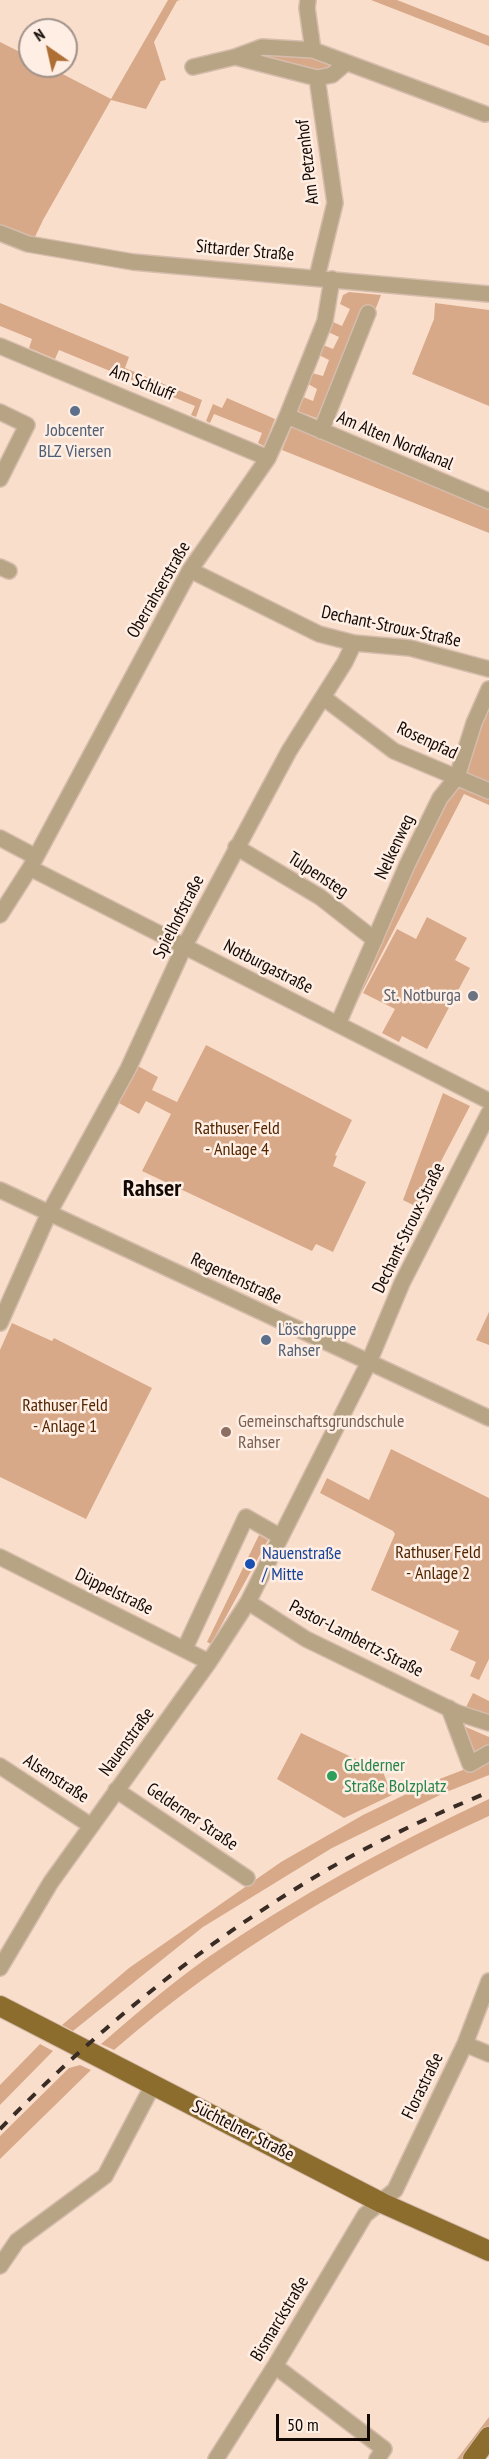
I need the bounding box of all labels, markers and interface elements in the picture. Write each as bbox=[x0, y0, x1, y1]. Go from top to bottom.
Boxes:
north arrow bbox=[18, 18, 78, 78]
text: N bbox=[30, 24, 48, 45]
street label: Am Petzenhof bbox=[292, 118, 324, 206]
street label: Sittarder Straße bbox=[195, 236, 295, 266]
street label: Am Schluff bbox=[107, 360, 177, 406]
marker: Jobcenter BLZ Viersen bbox=[68, 404, 82, 418]
street label: Am Alten Nordkanal bbox=[334, 407, 456, 475]
place label: Jobcenter BLZ Viersen bbox=[39, 420, 111, 462]
street label: Oberrahserstraße bbox=[123, 538, 195, 642]
street label: Dechant-Stroux-Straße bbox=[319, 602, 463, 652]
street label: Rosenpfad bbox=[393, 718, 461, 764]
street label: Nelkenweg bbox=[371, 811, 419, 883]
street label: Tulpensteg bbox=[284, 848, 352, 902]
street label: Spielhofstraße bbox=[149, 872, 209, 962]
street label: Notburgastraße bbox=[220, 935, 316, 999]
place label: St. Notburga bbox=[383, 985, 461, 1007]
marker: St. Notburga bbox=[466, 989, 480, 1003]
park label: Rathuser Feld - Anlage 4 bbox=[194, 1118, 280, 1160]
street label: Dechant-Stroux-Straße bbox=[368, 1159, 450, 1297]
district label: Rahser bbox=[123, 1175, 181, 1203]
street label: Regentenstraße bbox=[187, 1249, 285, 1309]
place label: Löschgruppe Rahser bbox=[278, 1319, 356, 1362]
marker: Löschgruppe Rahser bbox=[259, 1333, 273, 1347]
park label: Rathuser Feld - Anlage 1 bbox=[22, 1395, 108, 1438]
place label: Gemeinschaftsgrundschule Rahser bbox=[238, 1411, 404, 1454]
marker: Gemeinschaftsgrundschule Rahser bbox=[219, 1425, 233, 1439]
park label: Rathuser Feld - Anlage 2 bbox=[395, 1542, 481, 1584]
place label: Nauenstraße / Mitte bbox=[262, 1543, 341, 1586]
marker: Nauenstraße / Mitte bbox=[243, 1557, 257, 1571]
street label: Düppelstraße bbox=[72, 1564, 156, 1620]
street label: Pastor-Lambertz-Straße bbox=[285, 1596, 427, 1682]
street label: Nauenstraße bbox=[95, 1704, 159, 1780]
street label: Alsenstraße bbox=[19, 1750, 93, 1808]
place label: Gelderner Straße Bolzplatz bbox=[344, 1755, 446, 1798]
marker: Gelderner Straße Bolzplatz bbox=[325, 1769, 339, 1783]
street label: Gelderner Straße bbox=[142, 1778, 242, 1856]
street label: Florastraße bbox=[398, 2049, 448, 2123]
street label: Süchtelner Straße bbox=[188, 2096, 298, 2166]
street label: Bismarckstraße bbox=[246, 2273, 314, 2365]
scale bar bbox=[279, 2402, 374, 2440]
text: 50 m bbox=[287, 2413, 319, 2436]

